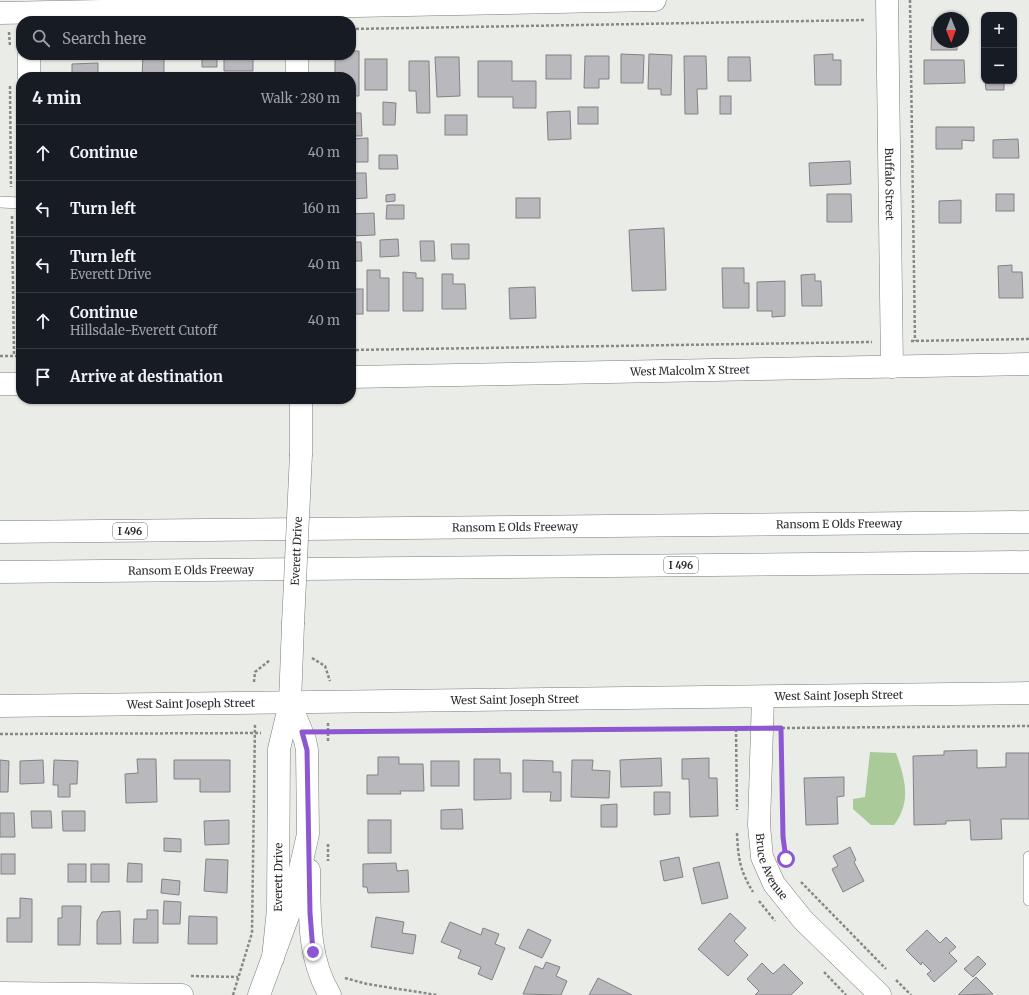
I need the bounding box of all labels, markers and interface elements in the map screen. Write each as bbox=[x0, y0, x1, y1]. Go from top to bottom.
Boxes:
north arrow bbox=[933, 12, 969, 48]
map controls bbox=[981, 12, 1017, 84]
button: + bbox=[981, 12, 1017, 48]
search box bbox=[16, 16, 356, 60]
icon: search bbox=[30, 27, 52, 49]
text: Search here bbox=[62, 29, 146, 48]
button: − bbox=[981, 48, 1017, 84]
text: 4 min bbox=[32, 87, 81, 109]
text: Walk · 280 m bbox=[261, 90, 340, 107]
icon: ahead bbox=[32, 142, 54, 164]
text: Continue bbox=[70, 143, 138, 162]
text: 40 m bbox=[308, 144, 340, 161]
street label: Buffalo Street bbox=[882, 148, 897, 221]
icon: left bbox=[32, 198, 54, 220]
text: Turn left bbox=[70, 199, 136, 218]
text: 160 m bbox=[302, 200, 340, 217]
text: Turn left bbox=[70, 247, 136, 266]
icon: left bbox=[32, 254, 54, 276]
text: 40 m bbox=[308, 256, 340, 273]
text: Everett Drive bbox=[70, 266, 151, 283]
text: Continue bbox=[70, 303, 138, 322]
icon: ahead bbox=[32, 310, 54, 332]
text: 40 m bbox=[308, 312, 340, 329]
text: Hillsdale-Everett Cutoff bbox=[70, 322, 217, 339]
street label: West Malcolm X Street bbox=[629, 362, 751, 379]
icon: arrive bbox=[32, 366, 54, 388]
text: Arrive at destination bbox=[70, 367, 223, 386]
street label: Everett Drive bbox=[288, 516, 305, 586]
street label: Ransom E Olds Freeway bbox=[776, 516, 903, 531]
street label: Ransom E Olds Freeway bbox=[452, 519, 579, 535]
road number: I 496 bbox=[113, 523, 147, 539]
road number: I 496 bbox=[664, 557, 698, 573]
street label: Ransom E Olds Freeway bbox=[128, 563, 255, 578]
street label: West Saint Joseph Street bbox=[774, 688, 904, 703]
street label: West Saint Joseph Street bbox=[450, 692, 580, 707]
street label: West Saint Joseph Street bbox=[126, 696, 256, 711]
street label: Bruce Avenue bbox=[753, 832, 791, 903]
street label: Everett Drive bbox=[271, 843, 285, 912]
route start bbox=[777, 850, 795, 868]
route end bbox=[304, 943, 322, 961]

